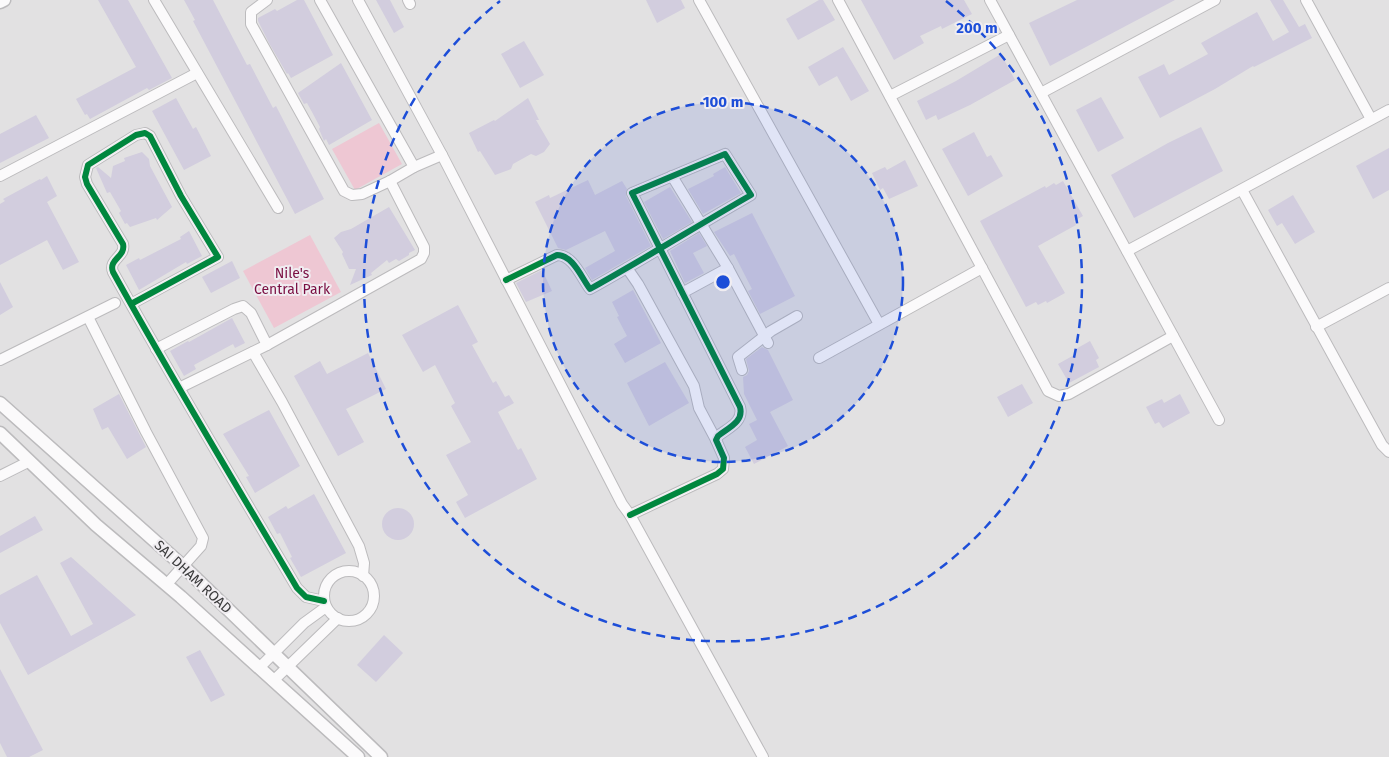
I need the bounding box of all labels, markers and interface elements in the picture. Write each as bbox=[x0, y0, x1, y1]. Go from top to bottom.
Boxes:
text: 200 m bbox=[956, 19, 998, 37]
text: 100 m bbox=[703, 93, 743, 111]
park label: Nile's Central Park bbox=[254, 265, 331, 298]
centre of rings bbox=[714, 273, 732, 291]
street label: SAI DHAM ROAD bbox=[151, 537, 235, 617]

